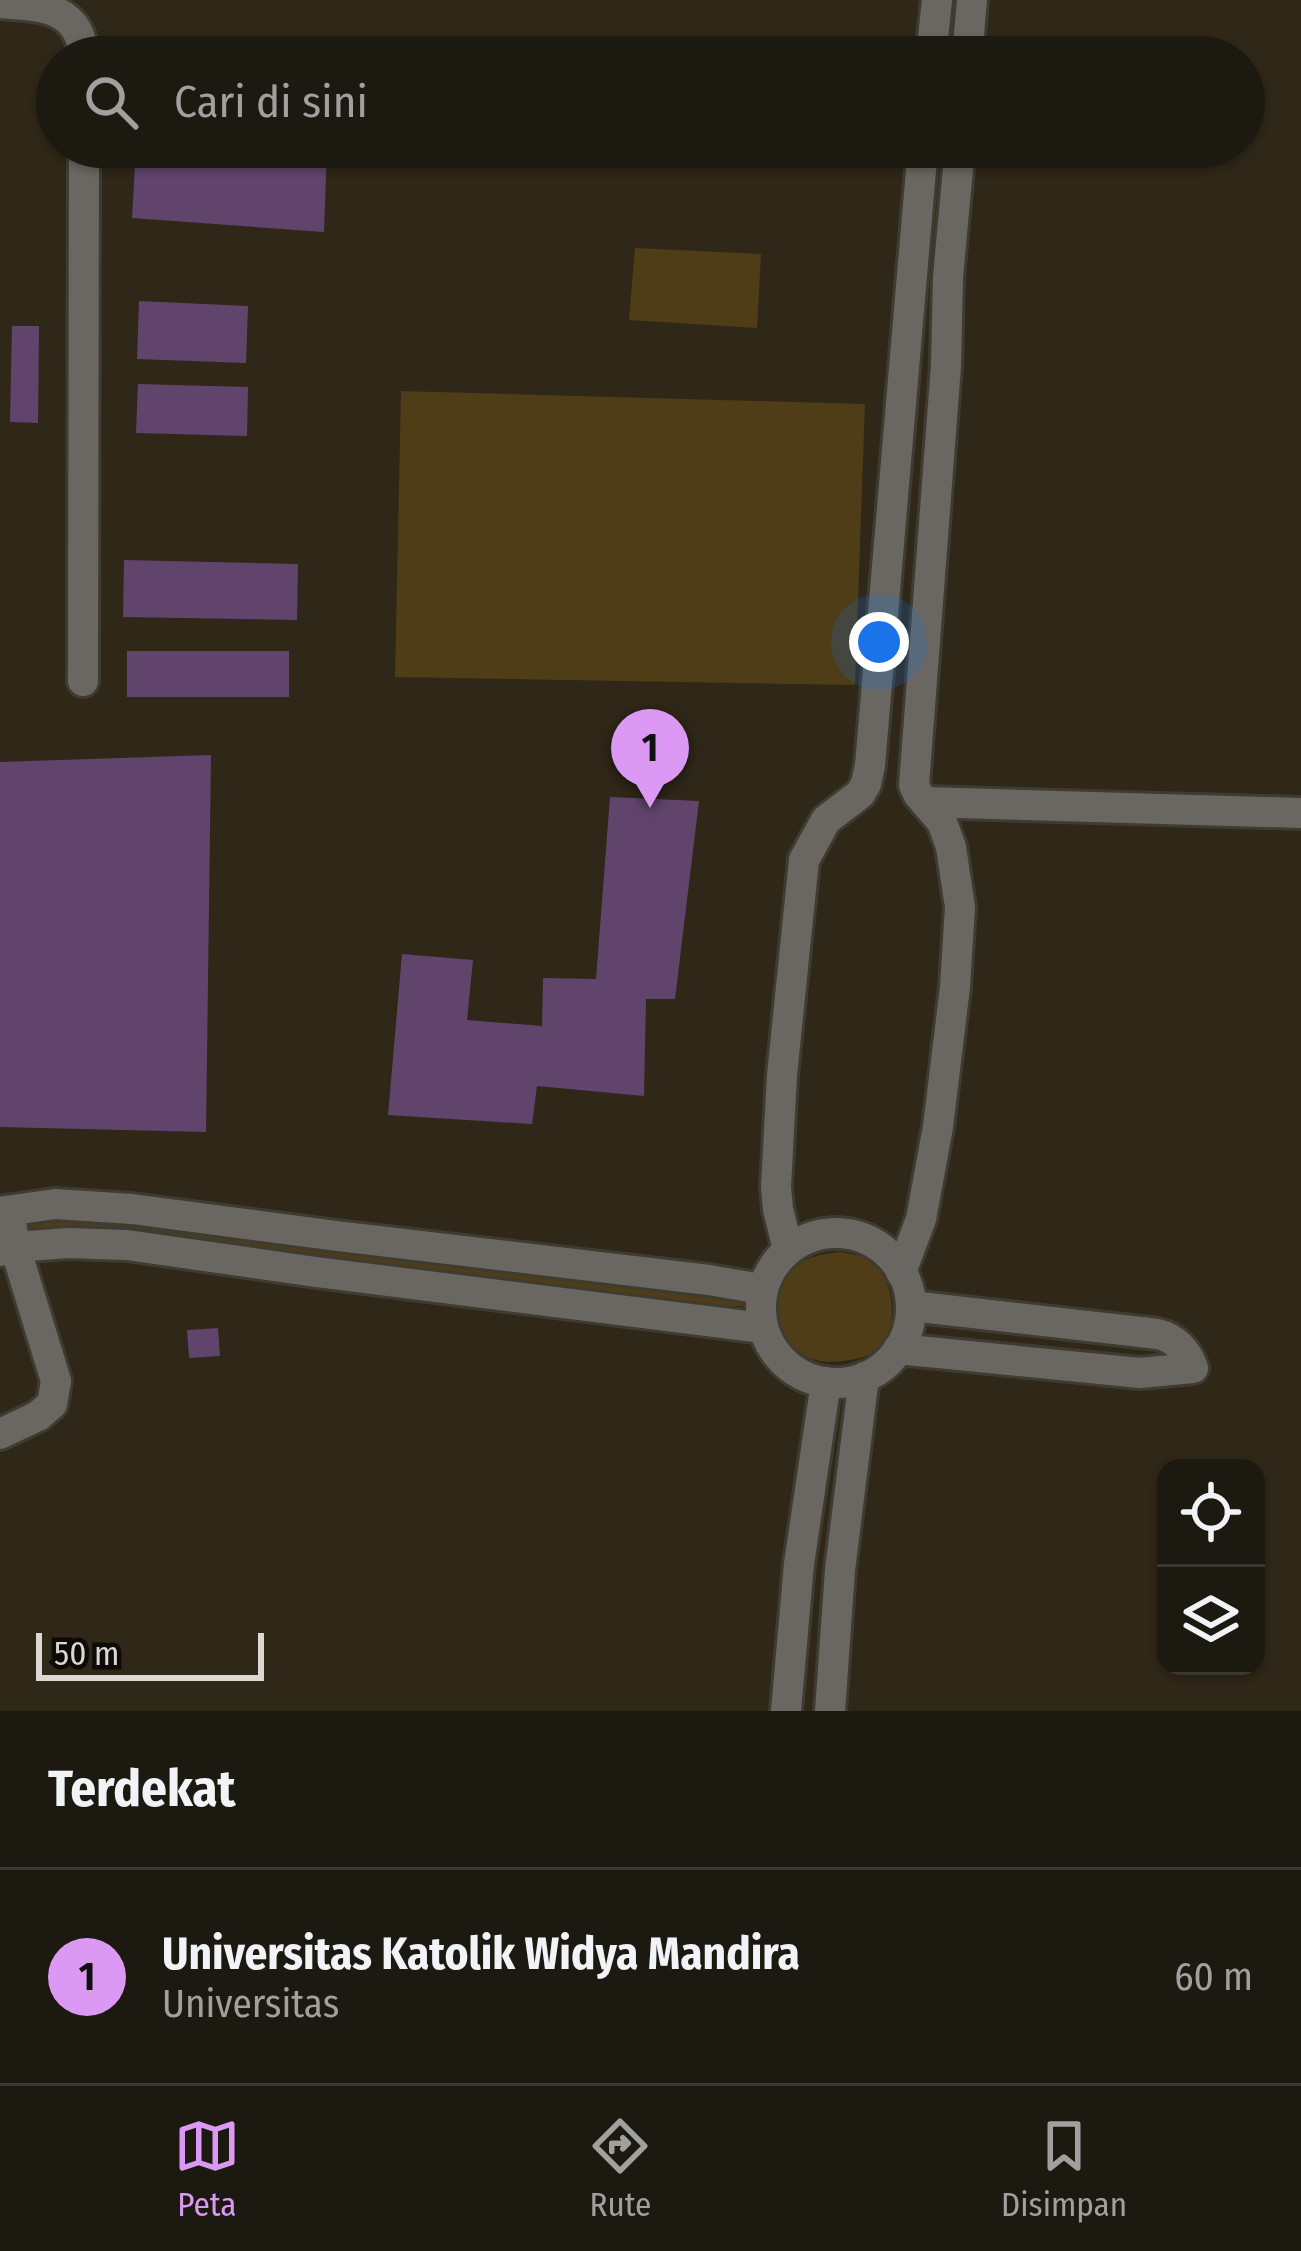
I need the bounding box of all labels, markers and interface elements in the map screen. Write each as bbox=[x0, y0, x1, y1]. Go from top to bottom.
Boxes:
search box bbox=[36, 36, 1265, 168]
icon: search bbox=[78, 69, 144, 135]
text: Cari di sini bbox=[174, 75, 368, 129]
your location bbox=[849, 612, 909, 672]
pin: 1 bbox=[611, 709, 689, 808]
map controls bbox=[1157, 1459, 1265, 1675]
button: locate bbox=[1157, 1459, 1265, 1567]
button: layers bbox=[1157, 1567, 1265, 1675]
scale bar bbox=[36, 1627, 264, 1680]
text: 50 m bbox=[54, 1634, 119, 1674]
text: Terdekat bbox=[48, 1758, 235, 1820]
text: Universitas Katolik Widya Mandira bbox=[162, 1927, 800, 1981]
text: 1 bbox=[79, 1954, 95, 2000]
text: 60 m bbox=[1174, 1954, 1253, 2000]
text: Universitas bbox=[162, 1981, 339, 2027]
tab: Peta bbox=[174, 2113, 240, 2225]
tab: Rute bbox=[587, 2113, 653, 2225]
tab: Disimpan bbox=[1001, 2113, 1127, 2225]

